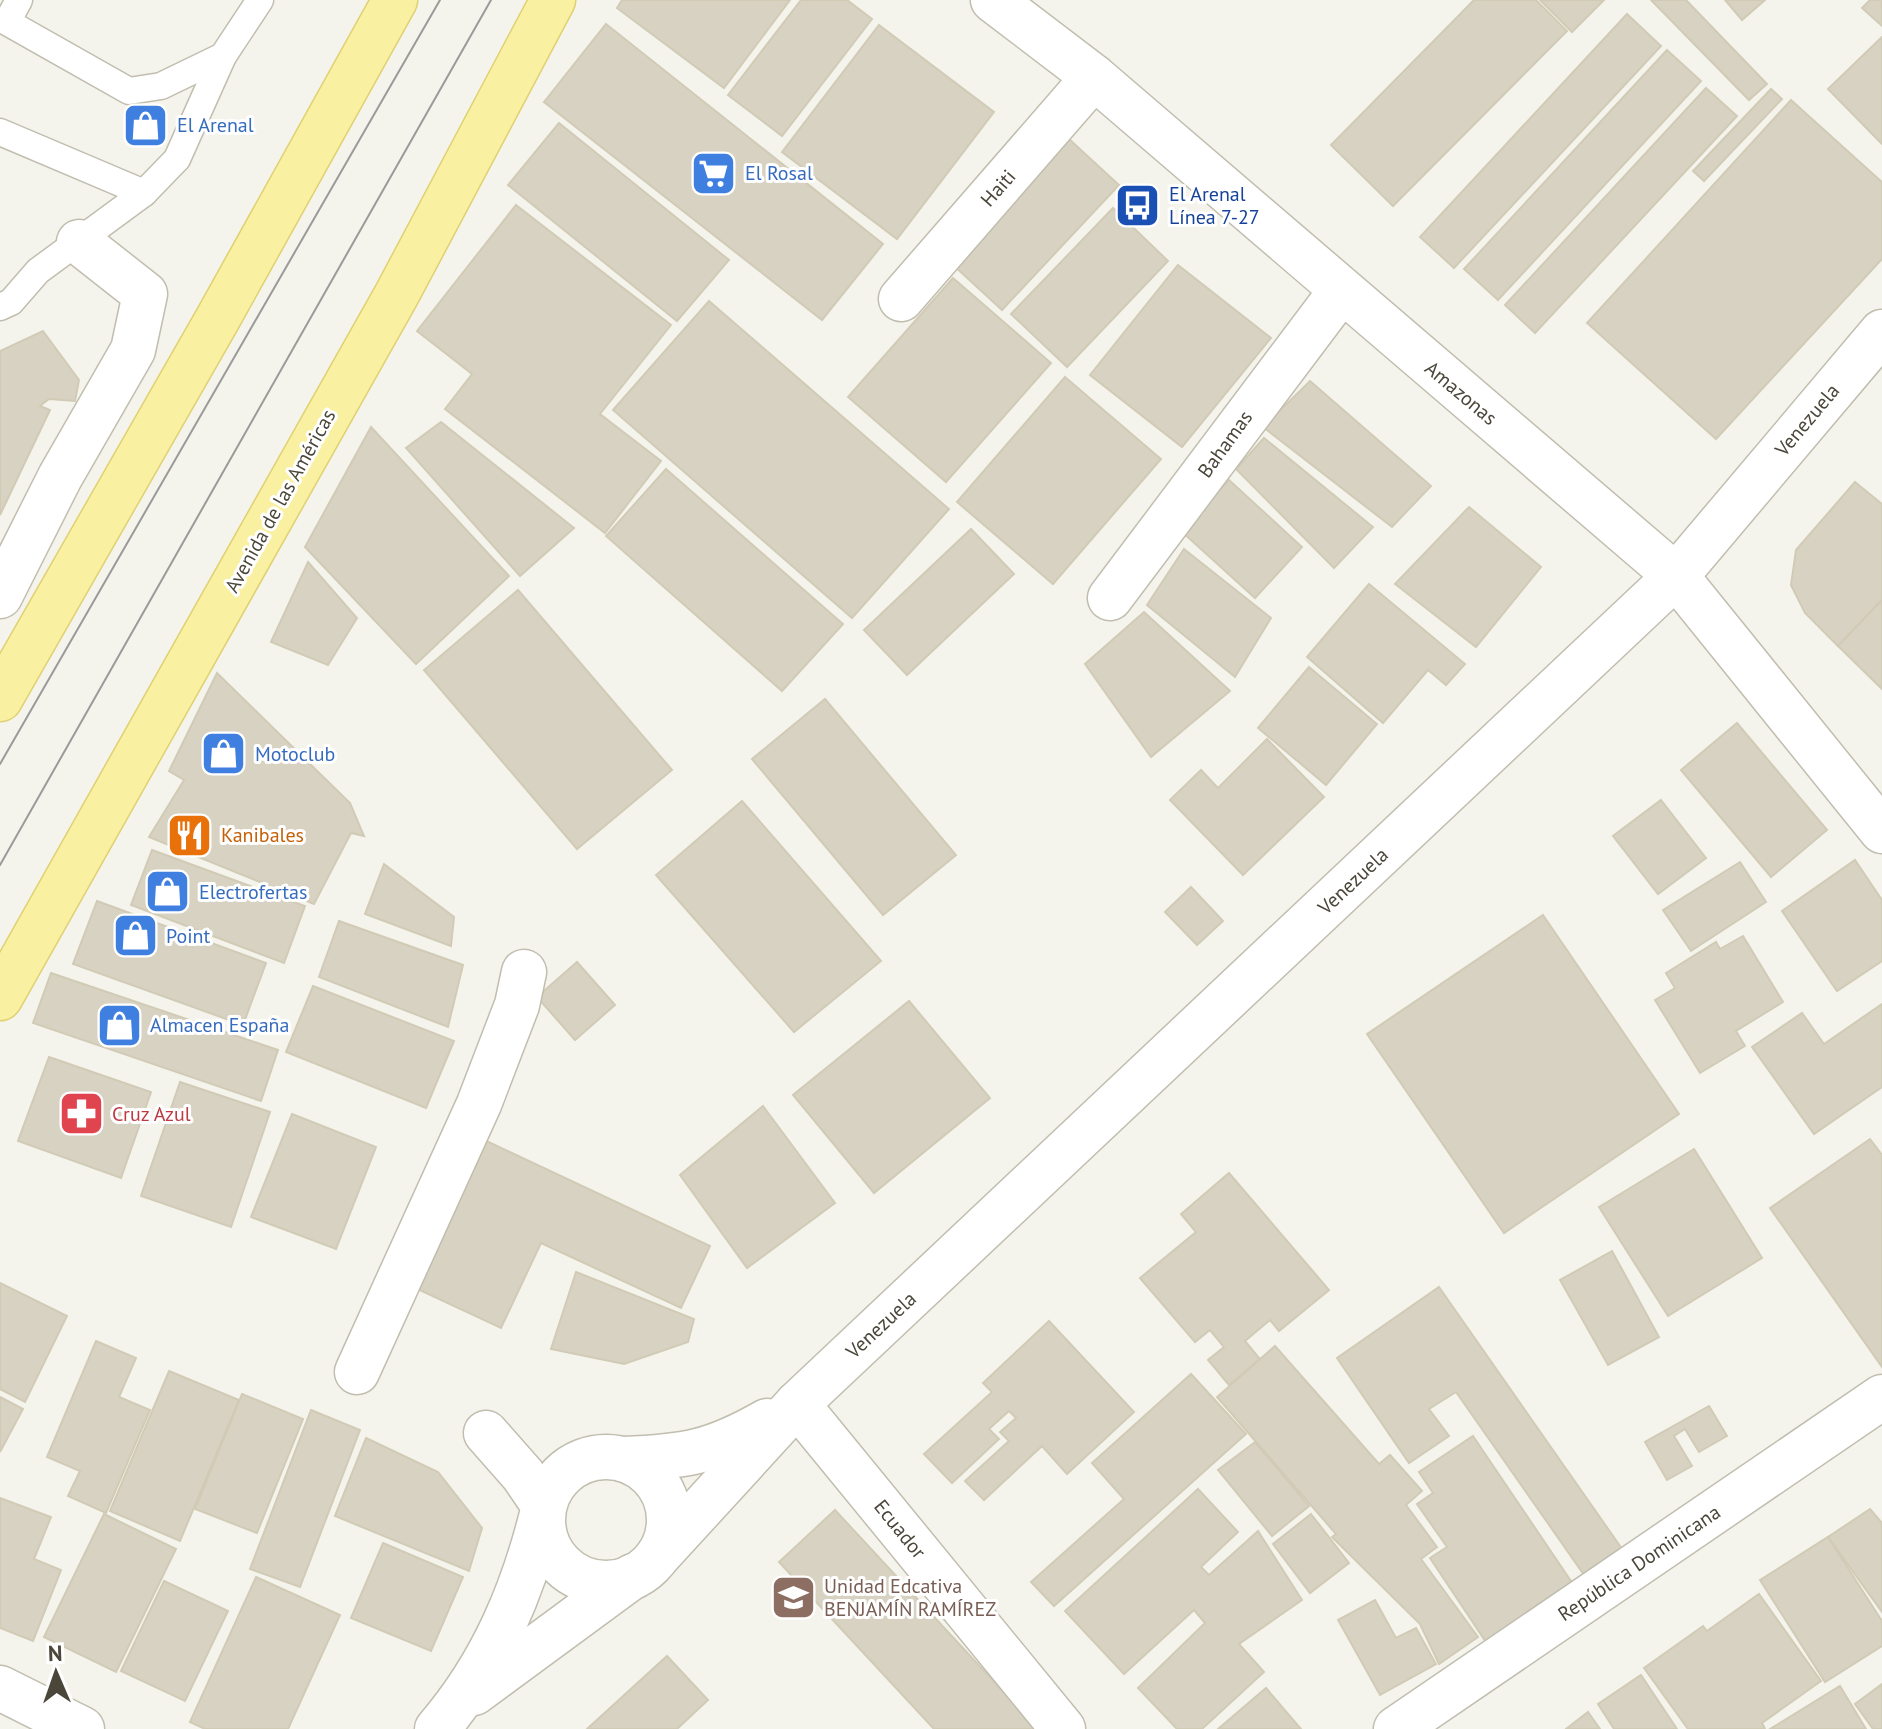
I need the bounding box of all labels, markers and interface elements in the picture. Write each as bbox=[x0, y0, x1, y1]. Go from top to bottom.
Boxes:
shop icon: El Arenal bbox=[122, 101, 170, 149]
place label: El Arenal bbox=[177, 112, 254, 138]
supermarket icon: El Rosal bbox=[690, 149, 738, 197]
place label: El Rosal bbox=[745, 160, 813, 186]
street label: Haiti bbox=[975, 164, 1021, 212]
bus stop icon: El Arenal Línea 7-27 bbox=[1114, 181, 1162, 229]
place label: El Arenal Línea 7-27 bbox=[1169, 181, 1260, 230]
street label: Amazonas bbox=[1420, 355, 1502, 431]
street label: Venezuela bbox=[1768, 378, 1845, 462]
street label: Avenida de las Américas bbox=[219, 405, 341, 597]
street label: Bahamas bbox=[1192, 405, 1258, 483]
shop icon: Motoclub bbox=[200, 730, 248, 778]
place label: Motoclub bbox=[255, 741, 335, 767]
restaurant icon: Kanibales bbox=[166, 811, 214, 859]
place label: Kanibales bbox=[221, 822, 304, 848]
street label: Venezuela bbox=[1312, 842, 1394, 921]
shop icon: Electrofertas bbox=[144, 868, 192, 916]
place label: Electrofertas bbox=[199, 879, 307, 905]
shop icon: Point bbox=[111, 912, 159, 960]
place label: Point bbox=[166, 923, 210, 949]
shop icon: Almacen España bbox=[95, 1001, 143, 1049]
place label: Almacen España bbox=[150, 1012, 289, 1038]
pharmacy icon: Cruz Azul bbox=[57, 1090, 105, 1138]
place label: Cruz Azul bbox=[112, 1101, 191, 1127]
street label: Venezuela bbox=[840, 1286, 922, 1365]
street label: Ecuador bbox=[868, 1494, 932, 1564]
street label: República Dominicana bbox=[1553, 1499, 1725, 1627]
place label: Unidad Edcativa BENJAMÍN RAMÍREZ bbox=[824, 1573, 996, 1622]
school or university icon: Unidad Edcativa BENJAMÍN RAMÍREZ bbox=[769, 1574, 817, 1622]
north arrow bbox=[16, 1633, 96, 1713]
text: N bbox=[48, 1639, 63, 1667]

